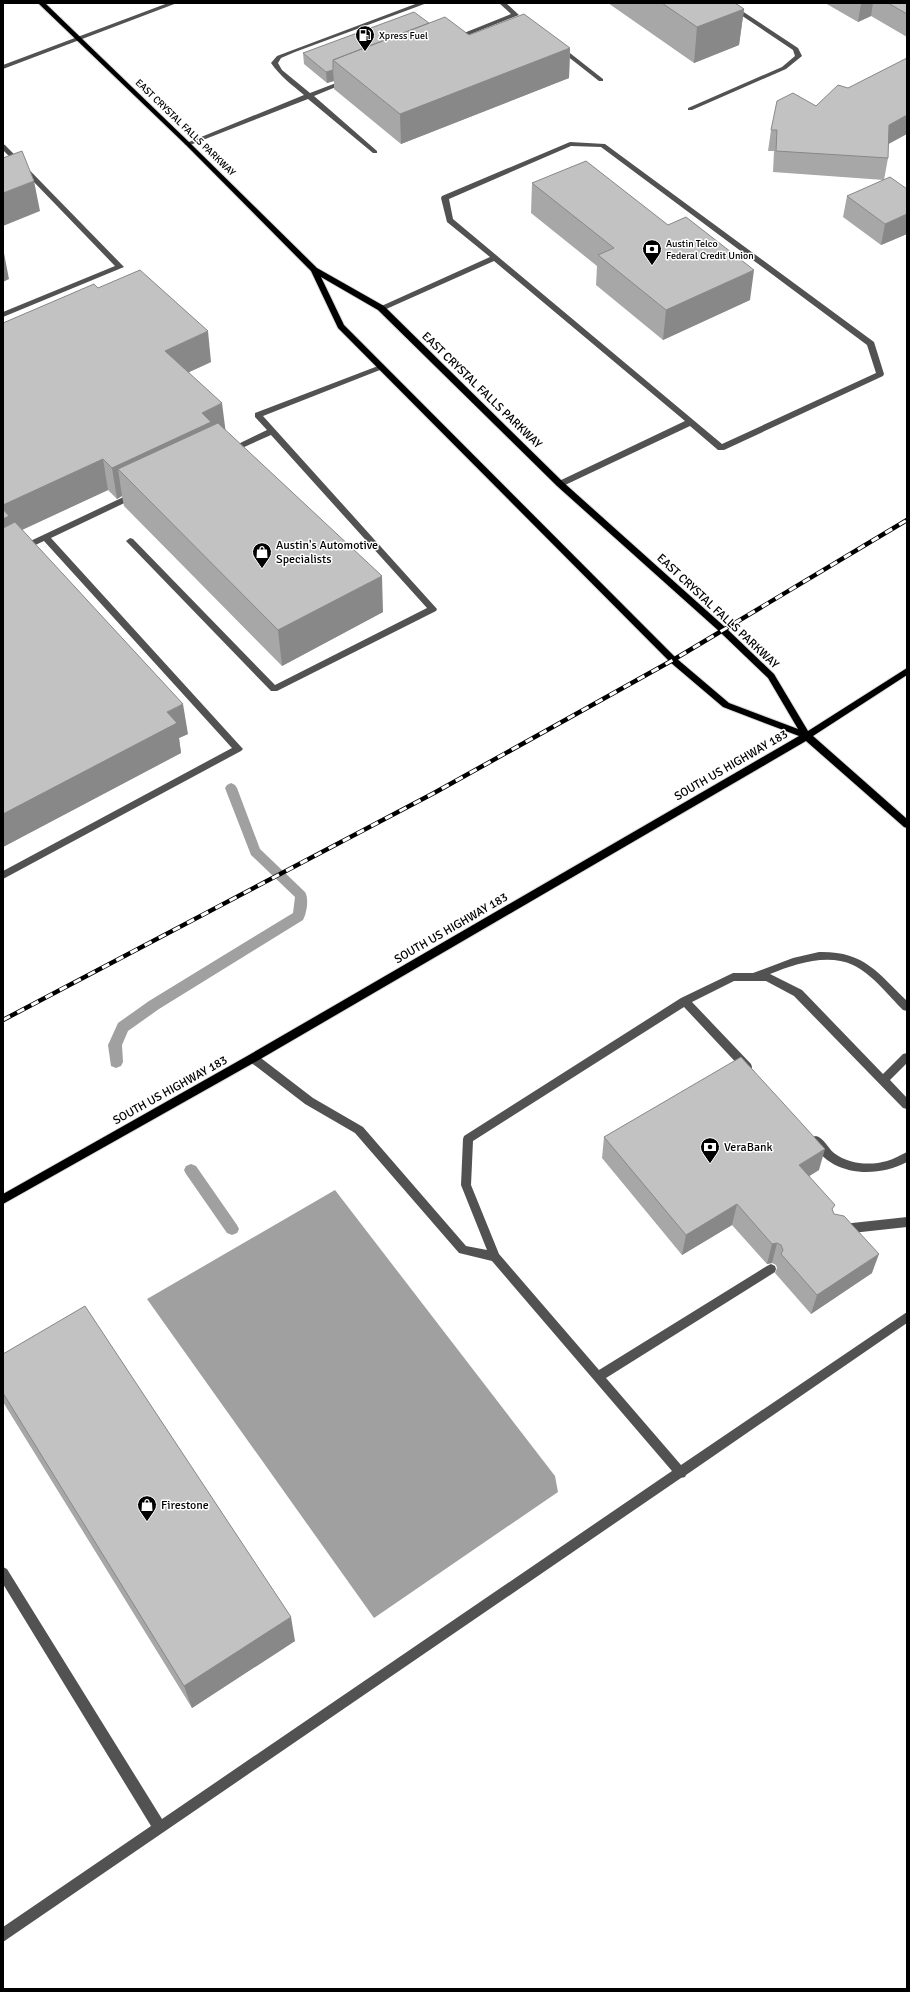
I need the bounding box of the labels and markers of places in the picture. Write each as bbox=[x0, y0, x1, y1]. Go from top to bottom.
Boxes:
fuel station icon: Xpress Fuel bbox=[354, 24, 376, 52]
place label: Xpress Fuel bbox=[379, 30, 428, 42]
bank icon: Austin Telco Federal Credit Union bbox=[641, 238, 663, 266]
place label: Austin Telco Federal Credit Union bbox=[666, 238, 754, 262]
place label: Austin's Automotive Specialists bbox=[276, 538, 378, 567]
shop icon: Austin's Automotive Specialists bbox=[251, 541, 273, 569]
bank icon: VeraBank bbox=[699, 1136, 721, 1164]
place label: VeraBank bbox=[724, 1140, 773, 1155]
shop icon: Firestone bbox=[136, 1494, 158, 1522]
place label: Firestone bbox=[161, 1498, 209, 1513]

